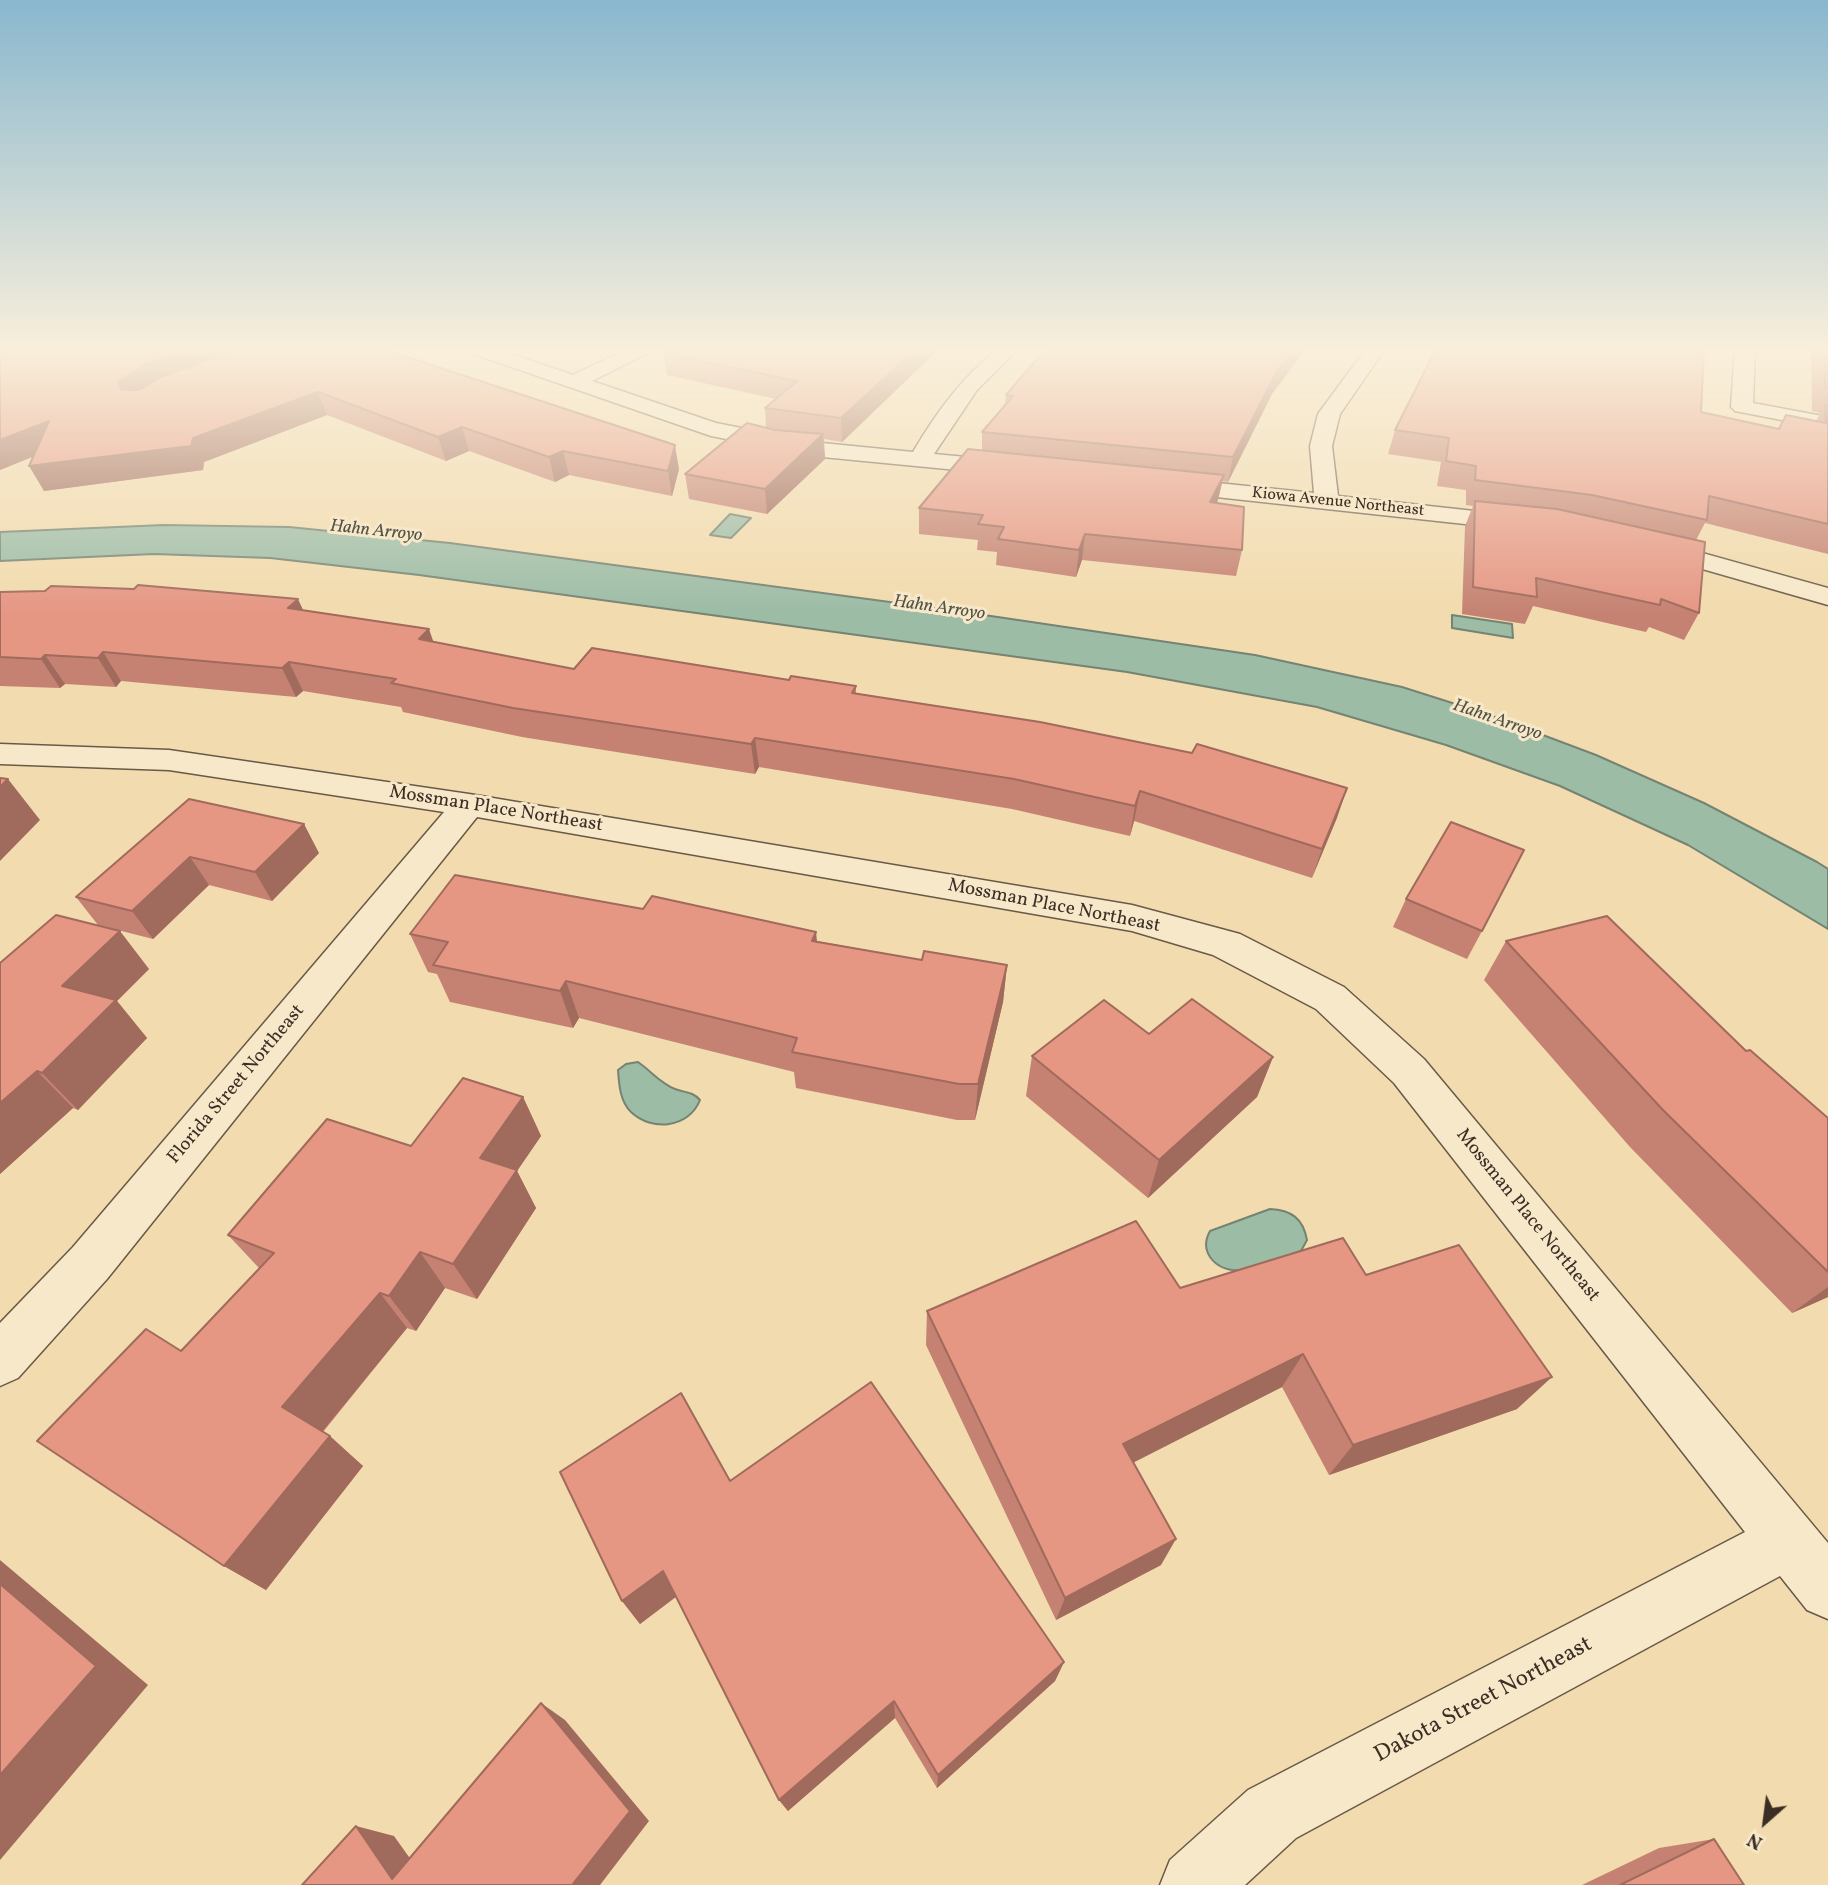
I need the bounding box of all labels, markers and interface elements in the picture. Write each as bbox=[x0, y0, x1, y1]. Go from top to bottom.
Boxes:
street label: Kiowa Avenue Northeast bbox=[1251, 484, 1425, 522]
water label: Hahn Arroyo bbox=[329, 516, 423, 548]
water label: Hahn Arroyo bbox=[892, 592, 986, 626]
water label: Hahn Arroyo bbox=[1450, 696, 1544, 746]
street label: Mossman Place Northeast bbox=[388, 782, 604, 838]
street label: Mossman Place Northeast bbox=[946, 875, 1162, 939]
street label: Florida Street Northeast bbox=[164, 1001, 310, 1169]
street label: Mossman Place Northeast bbox=[1450, 1125, 1604, 1307]
street label: Dakota Street Northeast bbox=[1370, 1632, 1598, 1770]
north arrow bbox=[1730, 1787, 1800, 1857]
text: N bbox=[1743, 1826, 1767, 1855]

